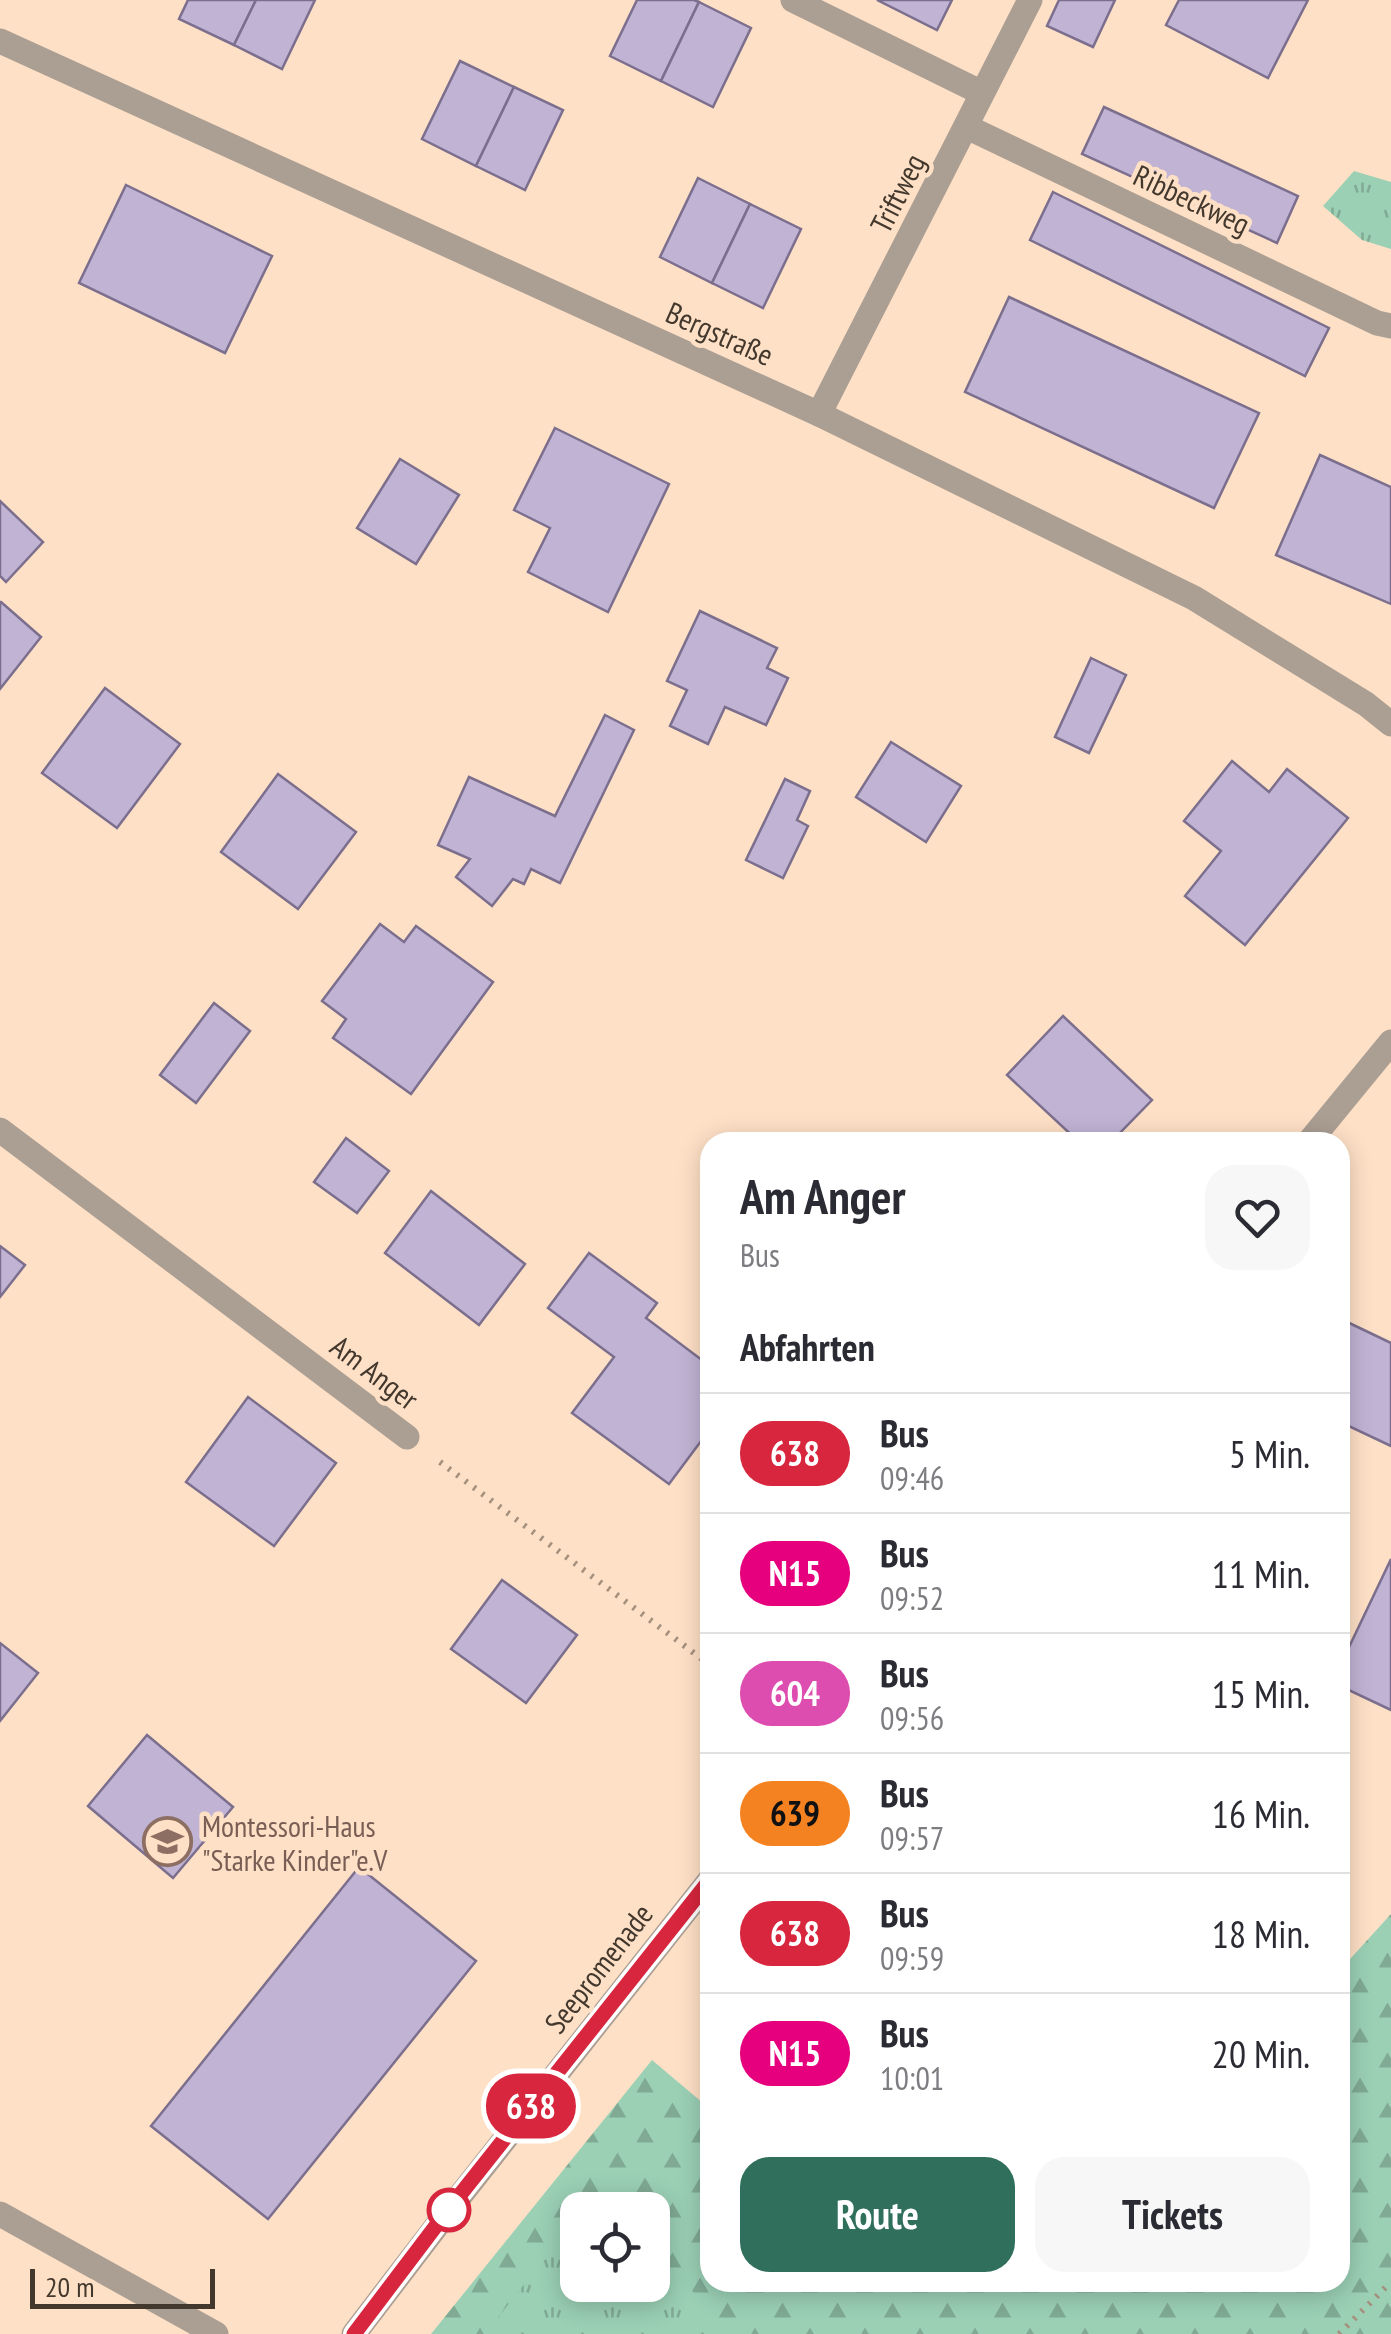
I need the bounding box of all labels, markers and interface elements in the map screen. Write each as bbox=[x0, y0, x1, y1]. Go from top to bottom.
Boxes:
street label: Triftweg bbox=[861, 147, 933, 239]
street label: Ribbeckweg bbox=[1128, 155, 1256, 243]
street label: Bergstraße bbox=[660, 292, 780, 374]
text: Am Anger bbox=[740, 1165, 906, 1227]
button: heart bbox=[1205, 1165, 1310, 1270]
text: Bus bbox=[740, 1234, 780, 1276]
text: Abfahrten bbox=[740, 1322, 875, 1371]
street label: Am Anger bbox=[323, 1326, 427, 1418]
text: Bus bbox=[880, 1408, 929, 1457]
text: 5 Min. bbox=[1229, 1429, 1310, 1478]
text: 638 bbox=[770, 1430, 820, 1476]
text: 09:46 bbox=[880, 1457, 944, 1499]
text: Bus bbox=[880, 1528, 929, 1577]
text: 11 Min. bbox=[1212, 1549, 1310, 1598]
text: N15 bbox=[769, 1550, 821, 1596]
text: 09:52 bbox=[880, 1577, 944, 1619]
text: Bus bbox=[880, 1648, 929, 1697]
text: 15 Min. bbox=[1212, 1669, 1310, 1718]
text: 604 bbox=[770, 1670, 820, 1716]
text: 09:56 bbox=[880, 1697, 944, 1739]
text: Bus bbox=[880, 1768, 929, 1817]
text: 16 Min. bbox=[1212, 1789, 1310, 1838]
text: 639 bbox=[770, 1790, 820, 1836]
place label: Montessori-Haus "Starke Kinder"e.V bbox=[202, 1806, 387, 1879]
school or university icon: Montessori-Haus "Starke Kinder"e.V bbox=[141, 1816, 193, 1868]
text: 09:57 bbox=[880, 1817, 944, 1859]
text: Bus bbox=[880, 1888, 929, 1937]
street label: Seepromenade bbox=[535, 1895, 661, 2041]
text: 18 Min. bbox=[1212, 1909, 1310, 1958]
text: 638 bbox=[770, 1910, 820, 1956]
text: 09:59 bbox=[880, 1937, 944, 1979]
text: Bus bbox=[880, 2008, 929, 2057]
text: 20 Min. bbox=[1212, 2029, 1310, 2078]
text: N15 bbox=[769, 2030, 821, 2076]
text: 10:01 bbox=[880, 2057, 944, 2099]
line badge: 638 bbox=[474, 2074, 588, 2138]
text: 638 bbox=[506, 2083, 556, 2129]
button: Route bbox=[740, 2157, 1015, 2272]
button: Tickets bbox=[1035, 2157, 1310, 2272]
unlabelled marker bbox=[428, 2189, 470, 2231]
map controls bbox=[560, 2192, 670, 2302]
button: locate bbox=[560, 2192, 670, 2302]
scale bar bbox=[30, 2264, 215, 2308]
text: 20 m bbox=[45, 2268, 94, 2305]

